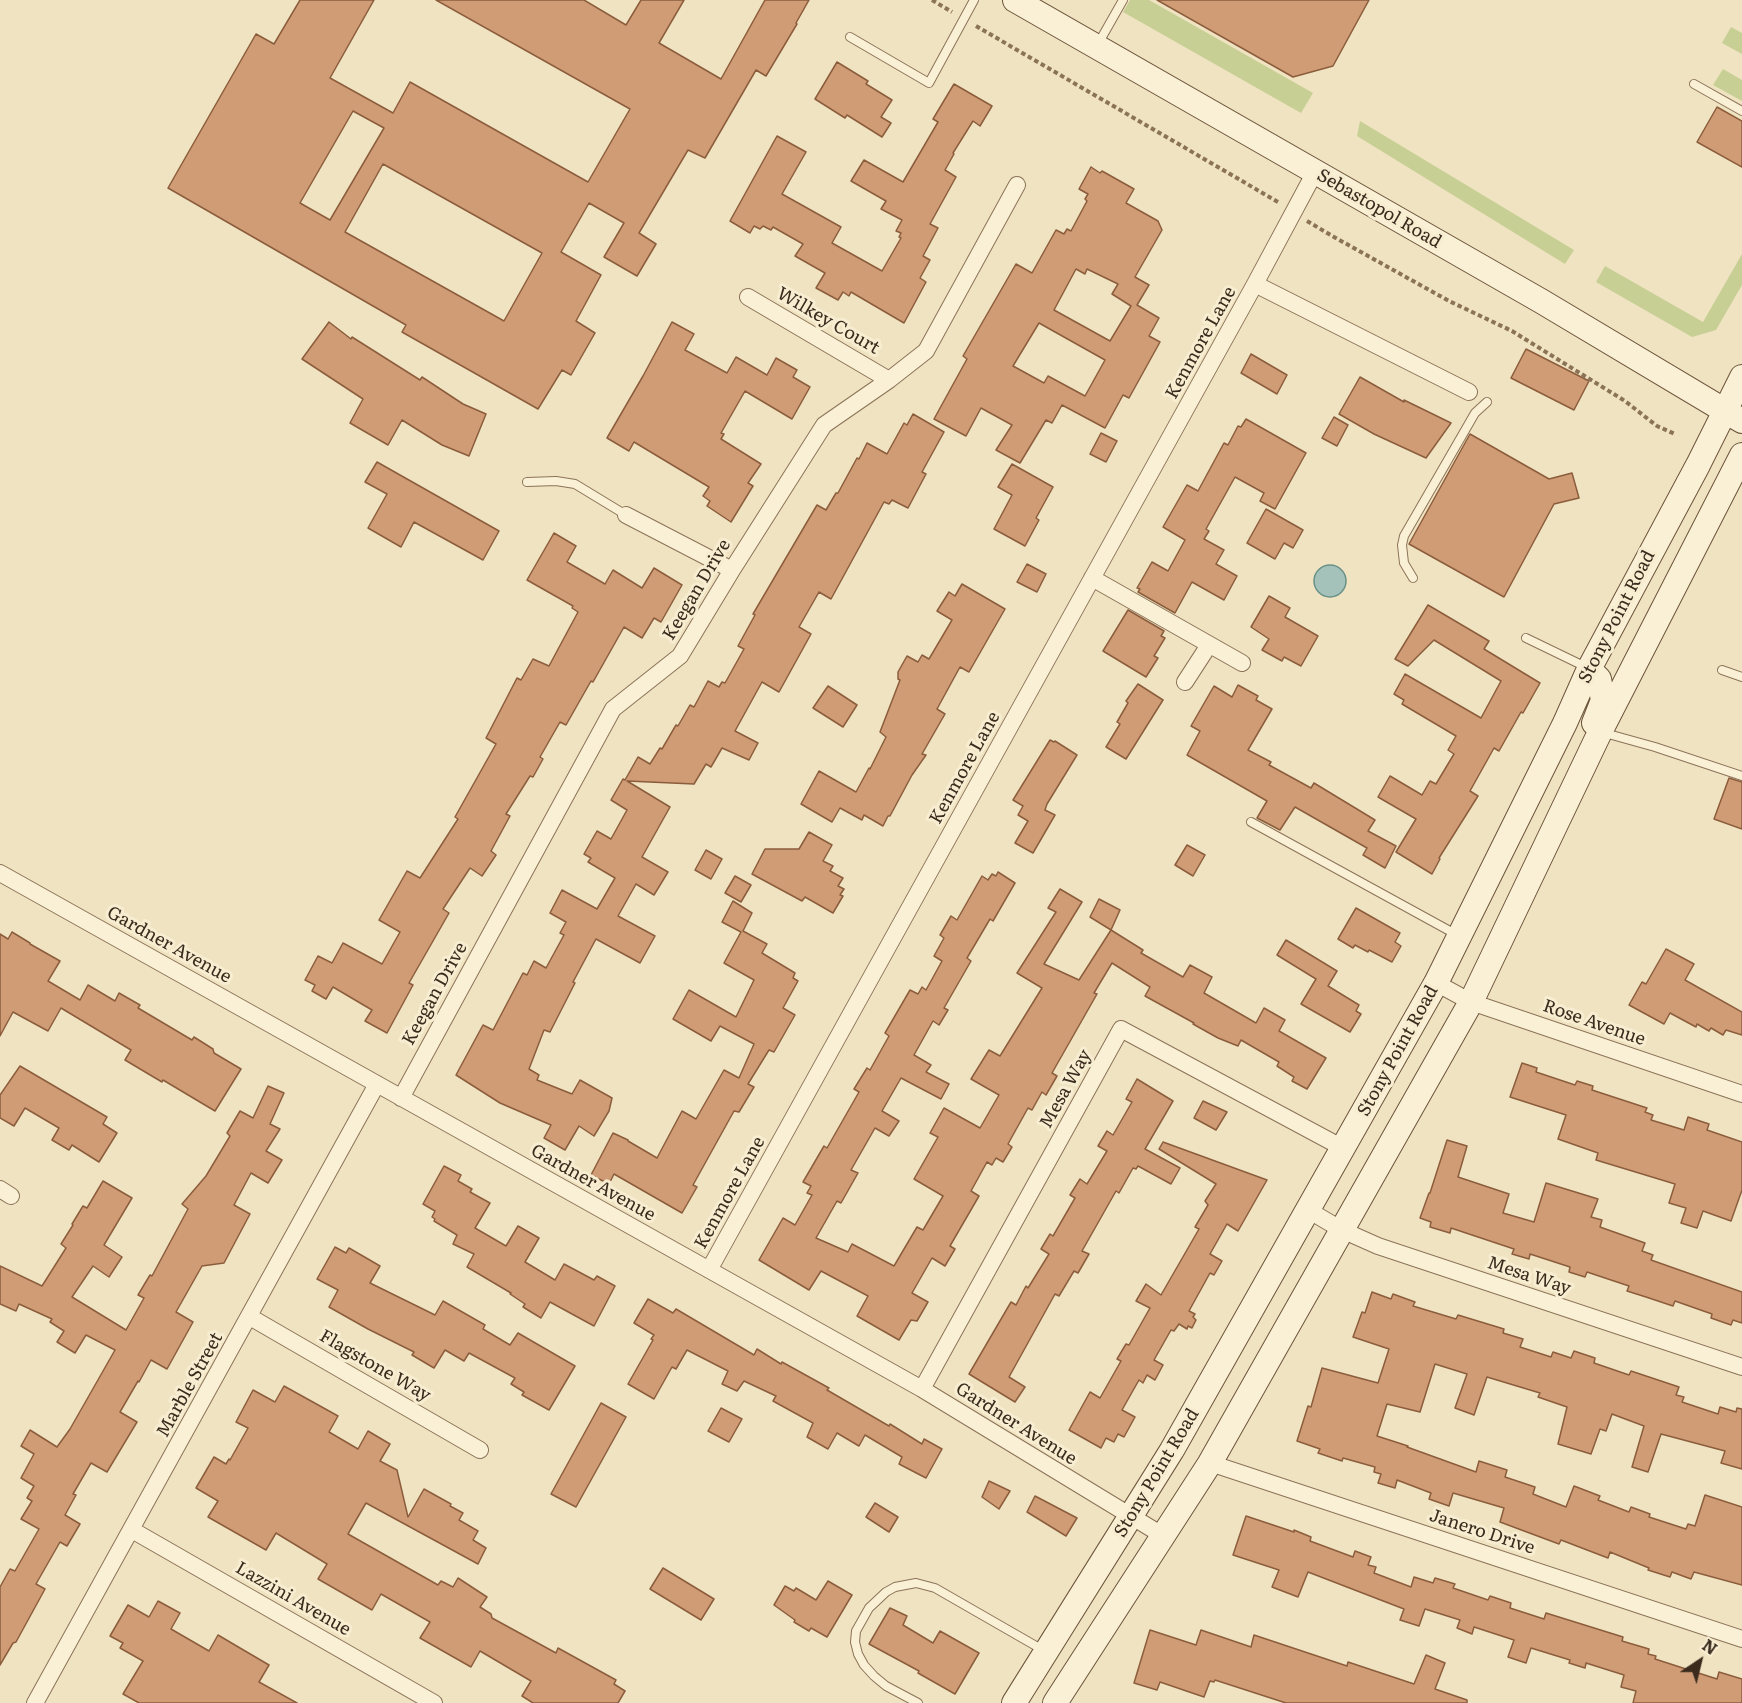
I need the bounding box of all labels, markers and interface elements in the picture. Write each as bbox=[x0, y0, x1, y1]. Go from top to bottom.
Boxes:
street label: Sebastopol Road bbox=[1313, 165, 1445, 253]
street label: Wilkey Court bbox=[773, 283, 883, 359]
street label: Kenmore Lane bbox=[1161, 283, 1241, 403]
street label: Keegan Drive bbox=[658, 536, 736, 644]
street label: Stony Point Road bbox=[1574, 547, 1660, 687]
street label: Kenmore Lane bbox=[925, 708, 1005, 828]
street label: Gardner Avenue bbox=[103, 902, 235, 988]
street label: Keegan Drive bbox=[398, 939, 472, 1049]
street label: Stony Point Road bbox=[1353, 982, 1443, 1120]
street label: Rose Avenue bbox=[1540, 995, 1648, 1051]
street label: Mesa Way bbox=[1036, 1046, 1096, 1132]
street label: Kenmore Lane bbox=[690, 1133, 770, 1253]
street label: Gardner Avenue bbox=[527, 1140, 659, 1226]
street label: Mesa Way bbox=[1484, 1252, 1574, 1300]
street label: Flagstone Way bbox=[316, 1325, 434, 1407]
street label: Marble Street bbox=[152, 1329, 228, 1441]
street label: Gardner Avenue bbox=[952, 1378, 1080, 1470]
street label: Stony Point Road bbox=[1110, 1405, 1204, 1541]
street label: Janero Drive bbox=[1427, 1505, 1537, 1559]
street label: Lazzini Avenue bbox=[232, 1557, 354, 1641]
north arrow bbox=[1670, 1631, 1730, 1691]
text: N bbox=[1698, 1633, 1723, 1660]

